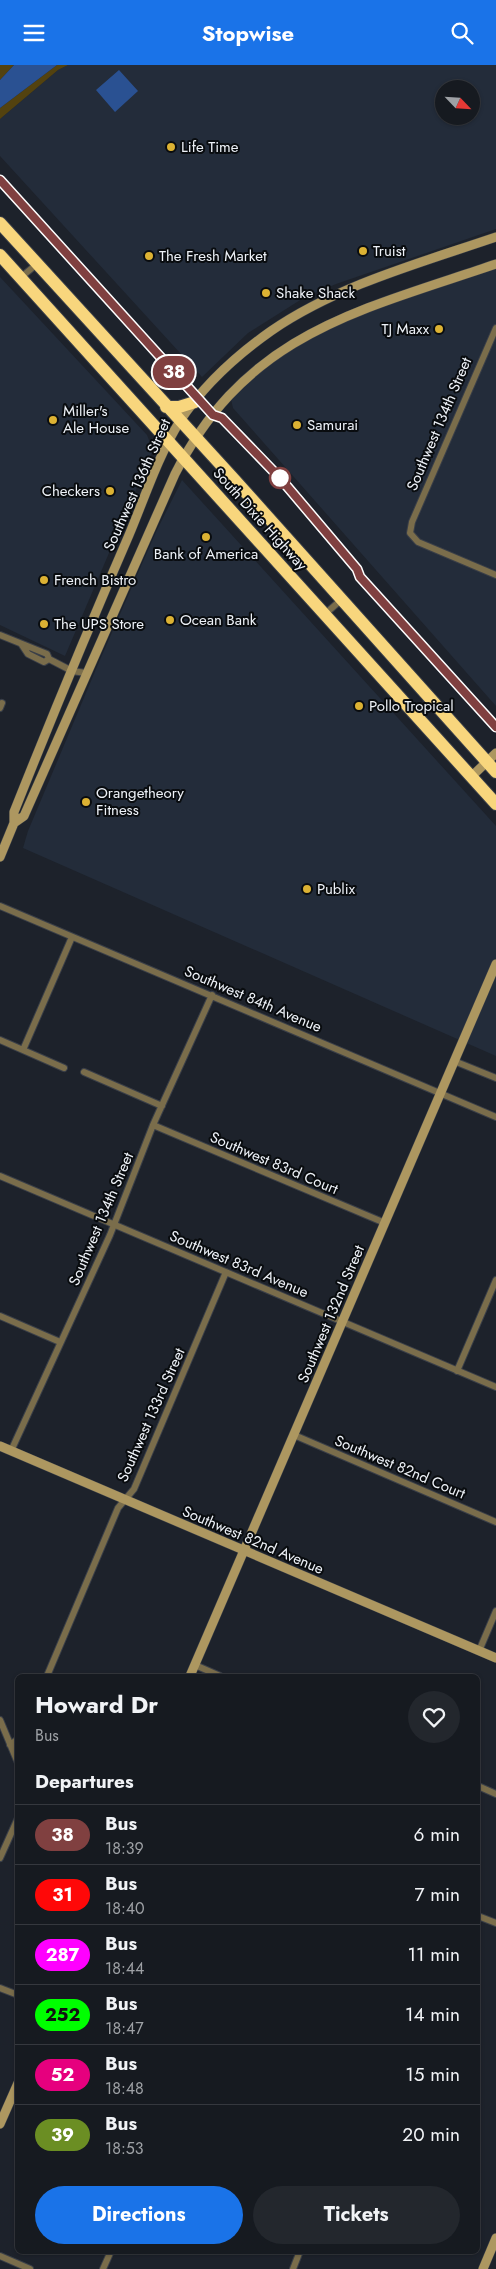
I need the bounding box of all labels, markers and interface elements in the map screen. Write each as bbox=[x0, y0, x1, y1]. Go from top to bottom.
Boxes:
text: Stopwise bbox=[202, 17, 294, 49]
icon: menu bbox=[20, 19, 48, 47]
icon: search bbox=[448, 19, 476, 47]
north arrow bbox=[435, 80, 480, 125]
map controls bbox=[435, 80, 480, 125]
place label: Life Time bbox=[181, 136, 239, 158]
marker: Life Time bbox=[165, 141, 177, 153]
place label: Truist bbox=[373, 240, 406, 262]
place label: The Fresh Market bbox=[159, 245, 267, 267]
marker: Truist bbox=[357, 245, 369, 257]
marker: The Fresh Market bbox=[143, 250, 155, 262]
place label: Shake Shack bbox=[276, 282, 355, 304]
marker: Shake Shack bbox=[260, 287, 272, 299]
place label: TJ Maxx bbox=[382, 318, 430, 340]
marker: TJ Maxx bbox=[433, 323, 445, 335]
street label: Southwest 134th Street bbox=[401, 354, 477, 494]
line badge: 38 bbox=[152, 356, 196, 388]
text: 38 bbox=[163, 359, 185, 385]
place label: Miller's Ale House bbox=[63, 400, 129, 439]
marker: Miller's Ale House bbox=[47, 414, 59, 426]
place label: Samurai bbox=[307, 414, 358, 436]
street label: Southwest 136th Street bbox=[98, 415, 176, 555]
marker: Samurai bbox=[291, 419, 303, 431]
street label: South Dixie Highway bbox=[208, 463, 313, 576]
unlabelled marker bbox=[269, 467, 291, 489]
place label: Checkers bbox=[42, 480, 100, 502]
marker: Checkers bbox=[104, 485, 116, 497]
marker: Bank of America bbox=[200, 531, 212, 543]
place label: Bank of America bbox=[154, 543, 258, 565]
place label: French Bistro bbox=[54, 569, 136, 591]
marker: French Bistro bbox=[38, 574, 50, 586]
place label: Ocean Bank bbox=[180, 609, 257, 631]
place label: The UPS Store bbox=[54, 613, 144, 635]
marker: Ocean Bank bbox=[164, 614, 176, 626]
marker: The UPS Store bbox=[38, 618, 50, 630]
place label: Pollo Tropical bbox=[369, 695, 454, 717]
marker: Pollo Tropical bbox=[353, 700, 365, 712]
place label: Orangetheory Fitness bbox=[96, 782, 184, 821]
marker: Orangetheory Fitness bbox=[80, 796, 92, 808]
place label: Publix bbox=[317, 878, 356, 900]
marker: Publix bbox=[301, 883, 313, 895]
street label: Southwest 84th Avenue bbox=[181, 960, 325, 1038]
street label: Southwest 83rd Court bbox=[207, 1126, 342, 1200]
street label: Southwest 134th Street bbox=[63, 1149, 139, 1289]
street label: Southwest 83rd Avenue bbox=[166, 1225, 312, 1303]
street label: Southwest 132nd Street bbox=[292, 1241, 370, 1386]
street label: Southwest 133rd Street bbox=[112, 1344, 191, 1486]
street label: Southwest 82nd Court bbox=[331, 1429, 469, 1505]
street label: Southwest 82nd Avenue bbox=[179, 1500, 327, 1580]
text: Howard Dr bbox=[35, 1687, 158, 1722]
button: heart bbox=[408, 1691, 460, 1743]
text: Bus bbox=[35, 1724, 59, 1747]
text: Departures bbox=[35, 1768, 134, 1795]
text: Bus bbox=[105, 1810, 137, 1837]
text: 6 min bbox=[414, 1821, 460, 1848]
text: 38 bbox=[51, 1822, 74, 1848]
text: 18:39 bbox=[105, 1837, 144, 1860]
text: Bus bbox=[105, 1870, 137, 1897]
text: 7 min bbox=[415, 1881, 460, 1908]
text: 31 bbox=[52, 1882, 73, 1908]
text: 18:40 bbox=[105, 1897, 145, 1920]
text: Bus bbox=[105, 1930, 137, 1957]
text: 11 min bbox=[407, 1941, 460, 1968]
text: 287 bbox=[46, 1942, 79, 1968]
text: 18:44 bbox=[105, 1957, 144, 1980]
text: Bus bbox=[105, 1990, 137, 2017]
text: 14 min bbox=[405, 2001, 460, 2028]
text: 252 bbox=[45, 2002, 80, 2028]
text: 18:47 bbox=[105, 2017, 144, 2040]
text: Bus bbox=[105, 2050, 137, 2077]
text: 15 min bbox=[405, 2061, 460, 2088]
text: 52 bbox=[51, 2062, 74, 2088]
text: 18:48 bbox=[105, 2077, 144, 2100]
text: Bus bbox=[105, 2110, 137, 2137]
text: 20 min bbox=[402, 2121, 460, 2148]
text: 39 bbox=[51, 2122, 74, 2148]
text: 18:53 bbox=[105, 2137, 144, 2160]
button: Directions bbox=[35, 2186, 243, 2244]
button: Tickets bbox=[253, 2186, 460, 2244]

